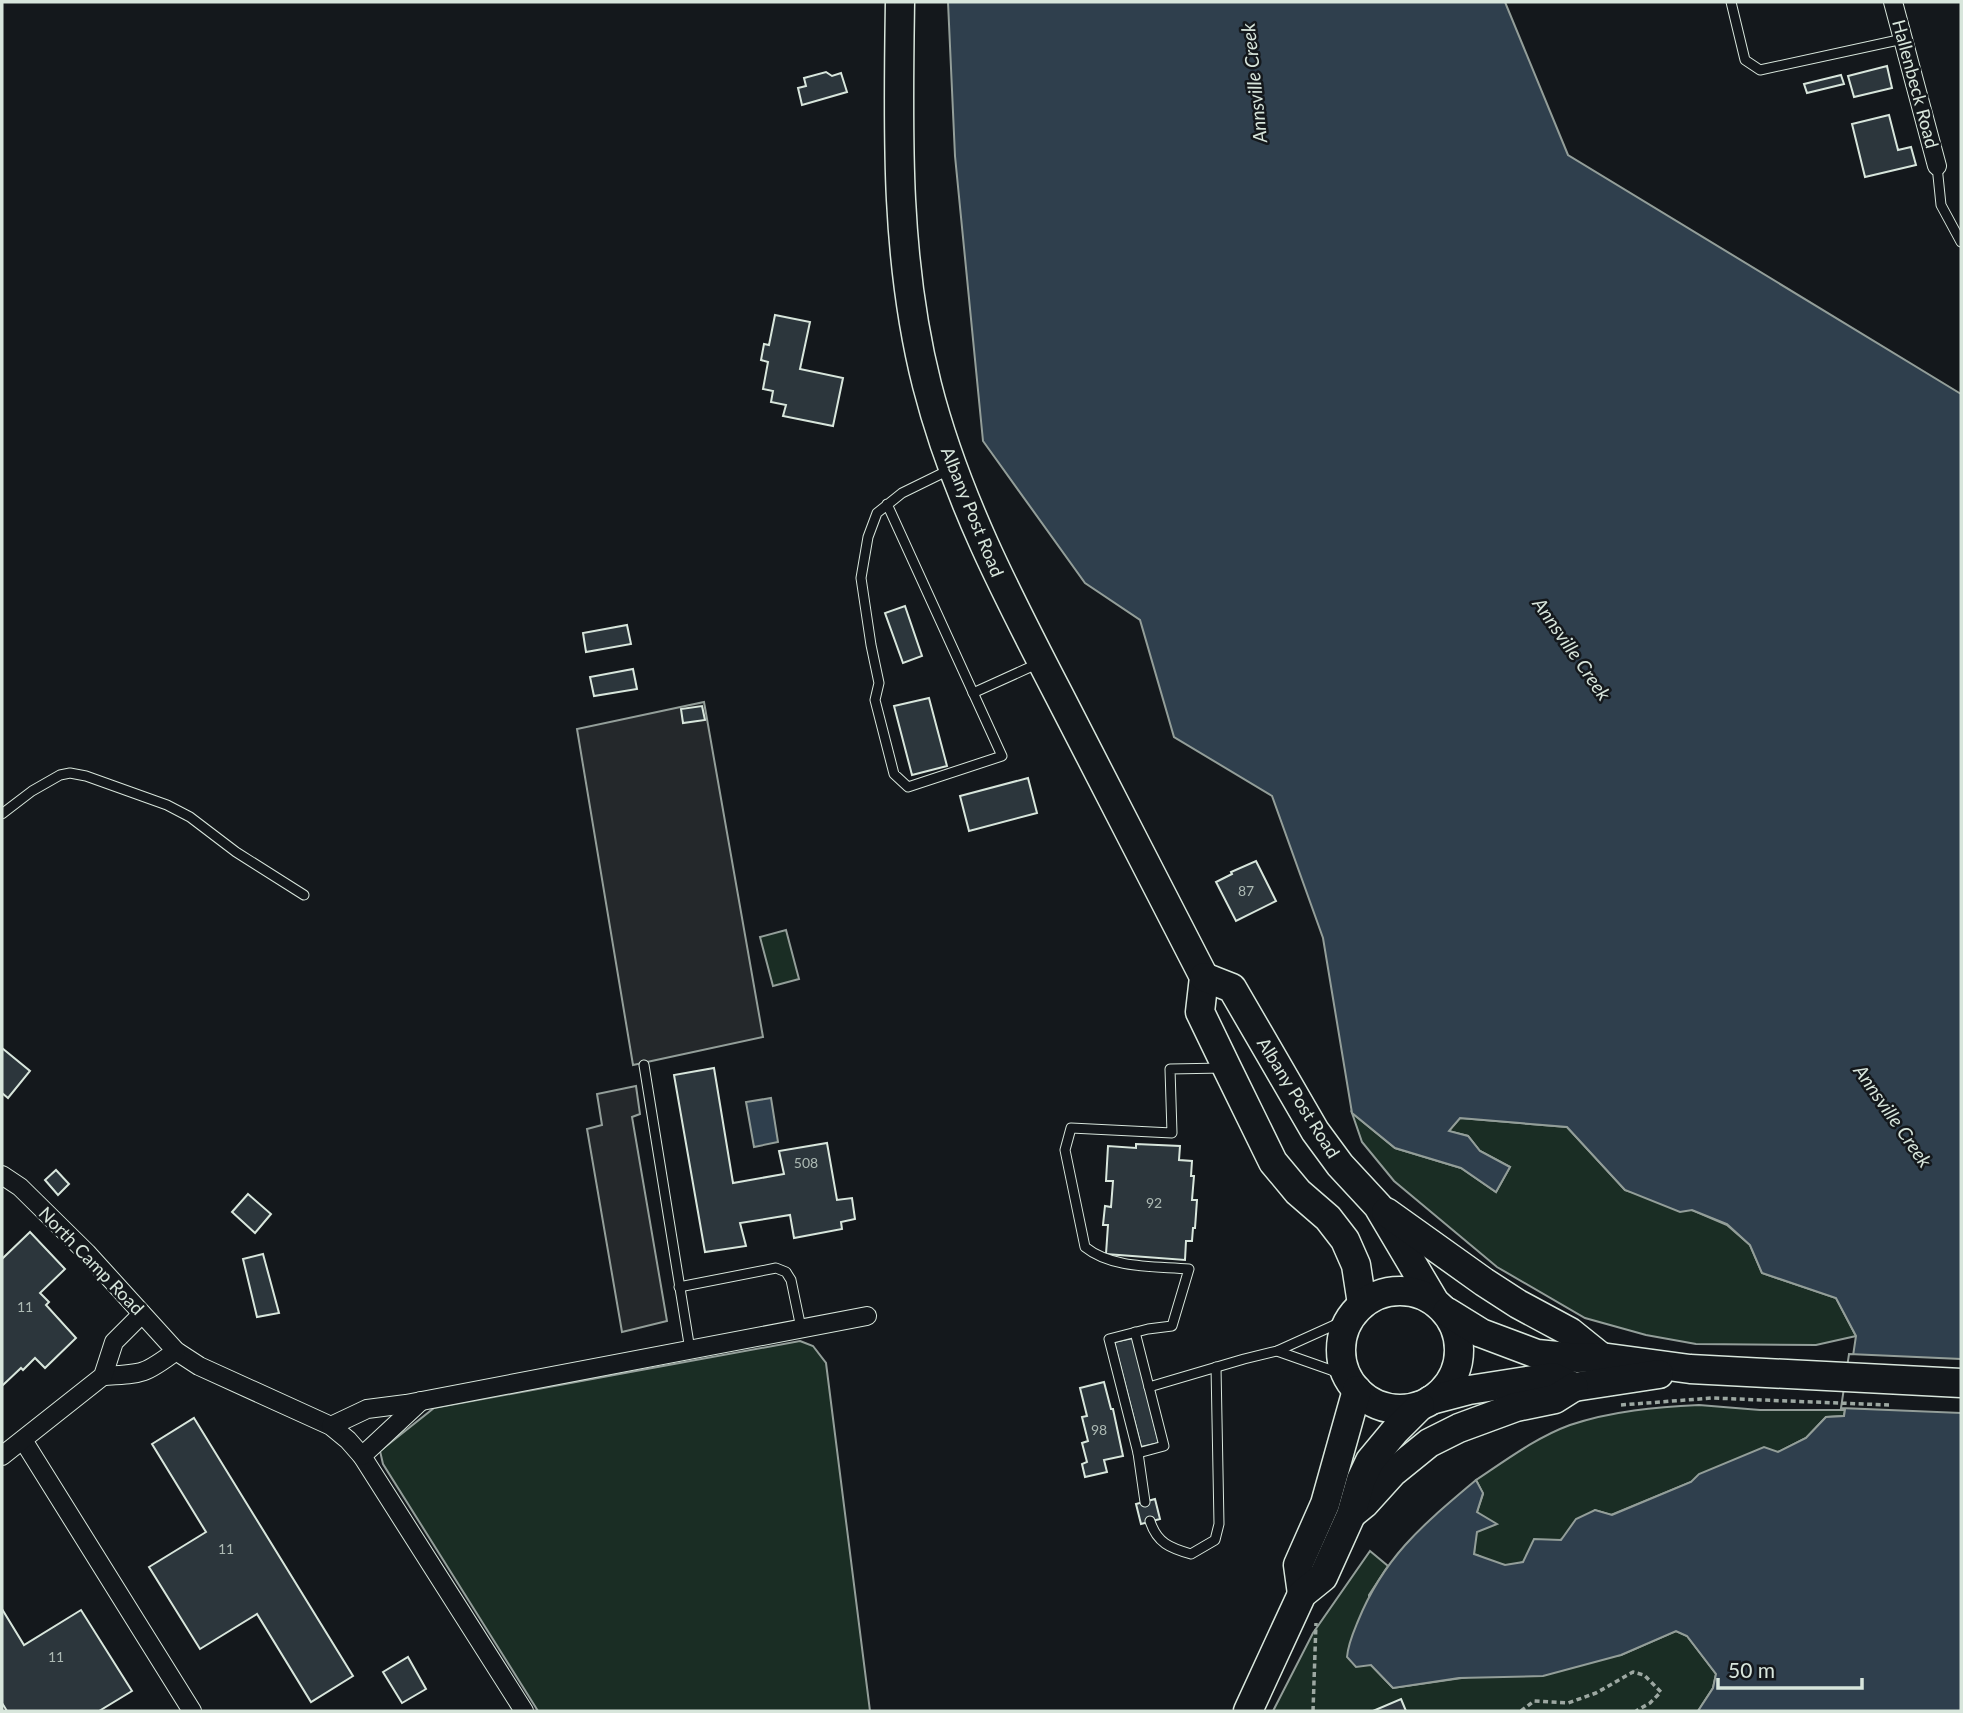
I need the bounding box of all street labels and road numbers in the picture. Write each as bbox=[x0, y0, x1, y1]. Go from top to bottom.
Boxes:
street label: Hallenbeck Road bbox=[1888, 17, 1944, 150]
street label: Albany Post Road bbox=[937, 444, 1009, 580]
street label: Albany Post Road bbox=[1253, 1033, 1345, 1162]
street label: North Camp Road bbox=[35, 1202, 149, 1319]

